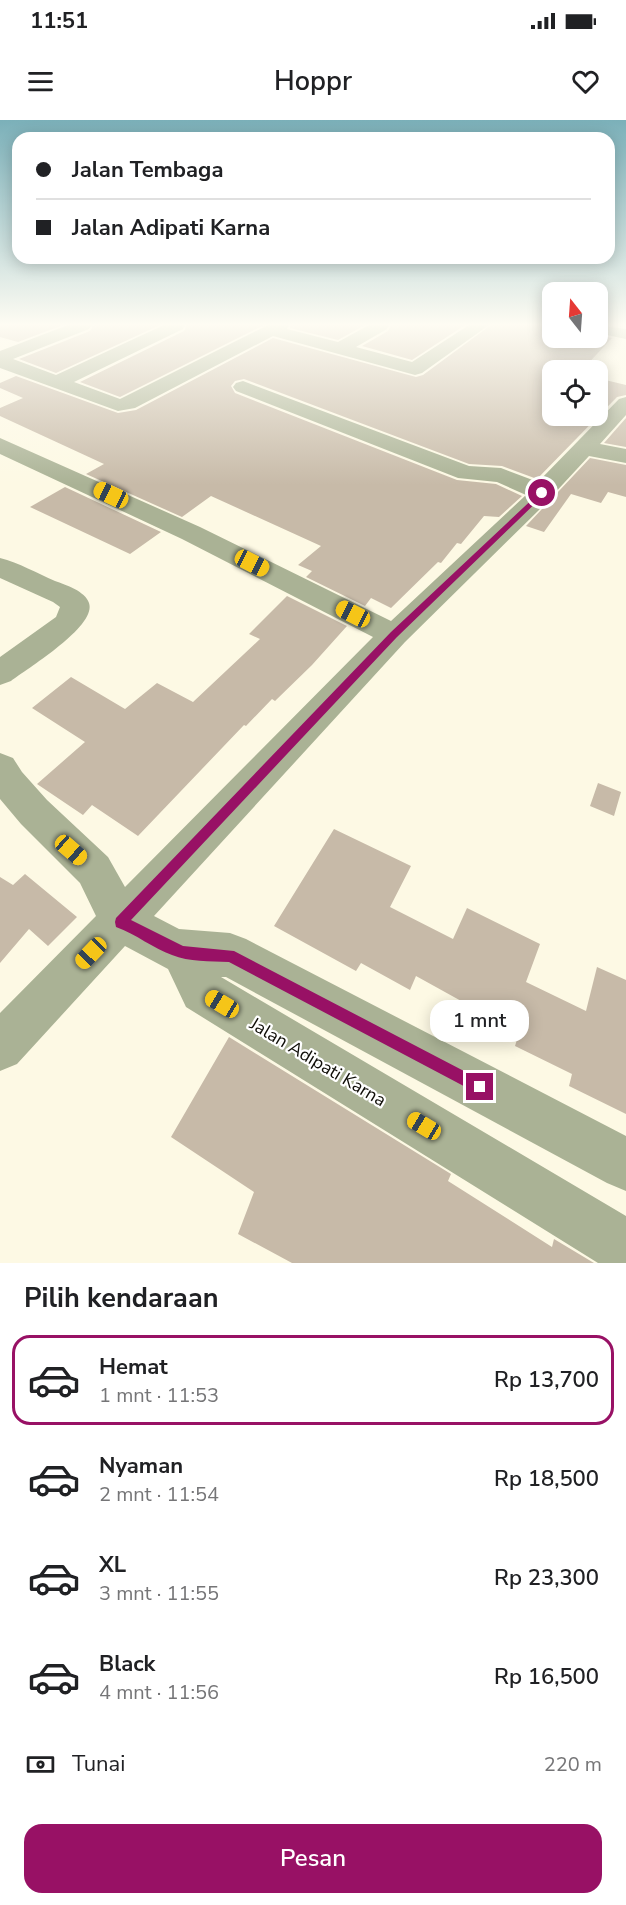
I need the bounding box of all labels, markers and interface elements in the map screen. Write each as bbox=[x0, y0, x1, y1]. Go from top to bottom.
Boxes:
text: 11:51 bbox=[30, 6, 88, 36]
text: Hoppr bbox=[274, 63, 352, 100]
icon: menu bbox=[24, 65, 57, 98]
icon: heart bbox=[569, 65, 602, 98]
text: Jalan Tembaga bbox=[72, 155, 223, 185]
text: Jalan Adipati Karna bbox=[72, 213, 270, 243]
north arrow bbox=[542, 282, 608, 348]
map controls bbox=[542, 282, 608, 426]
button: locate bbox=[542, 360, 608, 426]
car bbox=[91, 479, 131, 511]
route start bbox=[528, 479, 555, 506]
car bbox=[232, 547, 272, 579]
car bbox=[333, 598, 373, 630]
car bbox=[52, 831, 90, 869]
car bbox=[72, 934, 110, 972]
car bbox=[202, 987, 242, 1021]
callout: 1 mnt bbox=[430, 1000, 530, 1042]
text: 1 mnt bbox=[453, 1007, 506, 1034]
street label: Jalan Adipati Karna bbox=[245, 1011, 391, 1112]
route end bbox=[466, 1073, 493, 1100]
car bbox=[404, 1109, 444, 1143]
text: Pilih kendaraan bbox=[24, 1280, 218, 1317]
text: Hemat bbox=[99, 1352, 168, 1382]
icon: car bbox=[27, 1353, 81, 1407]
text: Rp 13,700 bbox=[494, 1365, 599, 1395]
text: 1 mnt · 11:53 bbox=[99, 1382, 219, 1409]
text: Nyaman bbox=[99, 1451, 183, 1481]
icon: car bbox=[27, 1452, 81, 1506]
text: Rp 18,500 bbox=[494, 1464, 599, 1494]
text: 2 mnt · 11:54 bbox=[99, 1481, 219, 1508]
text: XL bbox=[99, 1550, 126, 1580]
icon: car bbox=[27, 1551, 81, 1605]
text: Rp 23,300 bbox=[494, 1563, 599, 1593]
text: 3 mnt · 11:55 bbox=[99, 1580, 219, 1607]
text: Black bbox=[99, 1649, 155, 1679]
icon: car bbox=[27, 1650, 81, 1704]
text: Rp 16,500 bbox=[494, 1662, 599, 1692]
text: 4 mnt · 11:56 bbox=[99, 1679, 219, 1706]
icon: cash bbox=[24, 1748, 57, 1781]
text: Tunai bbox=[72, 1749, 125, 1779]
text: 220 m bbox=[544, 1751, 602, 1778]
button: Pesan bbox=[24, 1824, 602, 1893]

